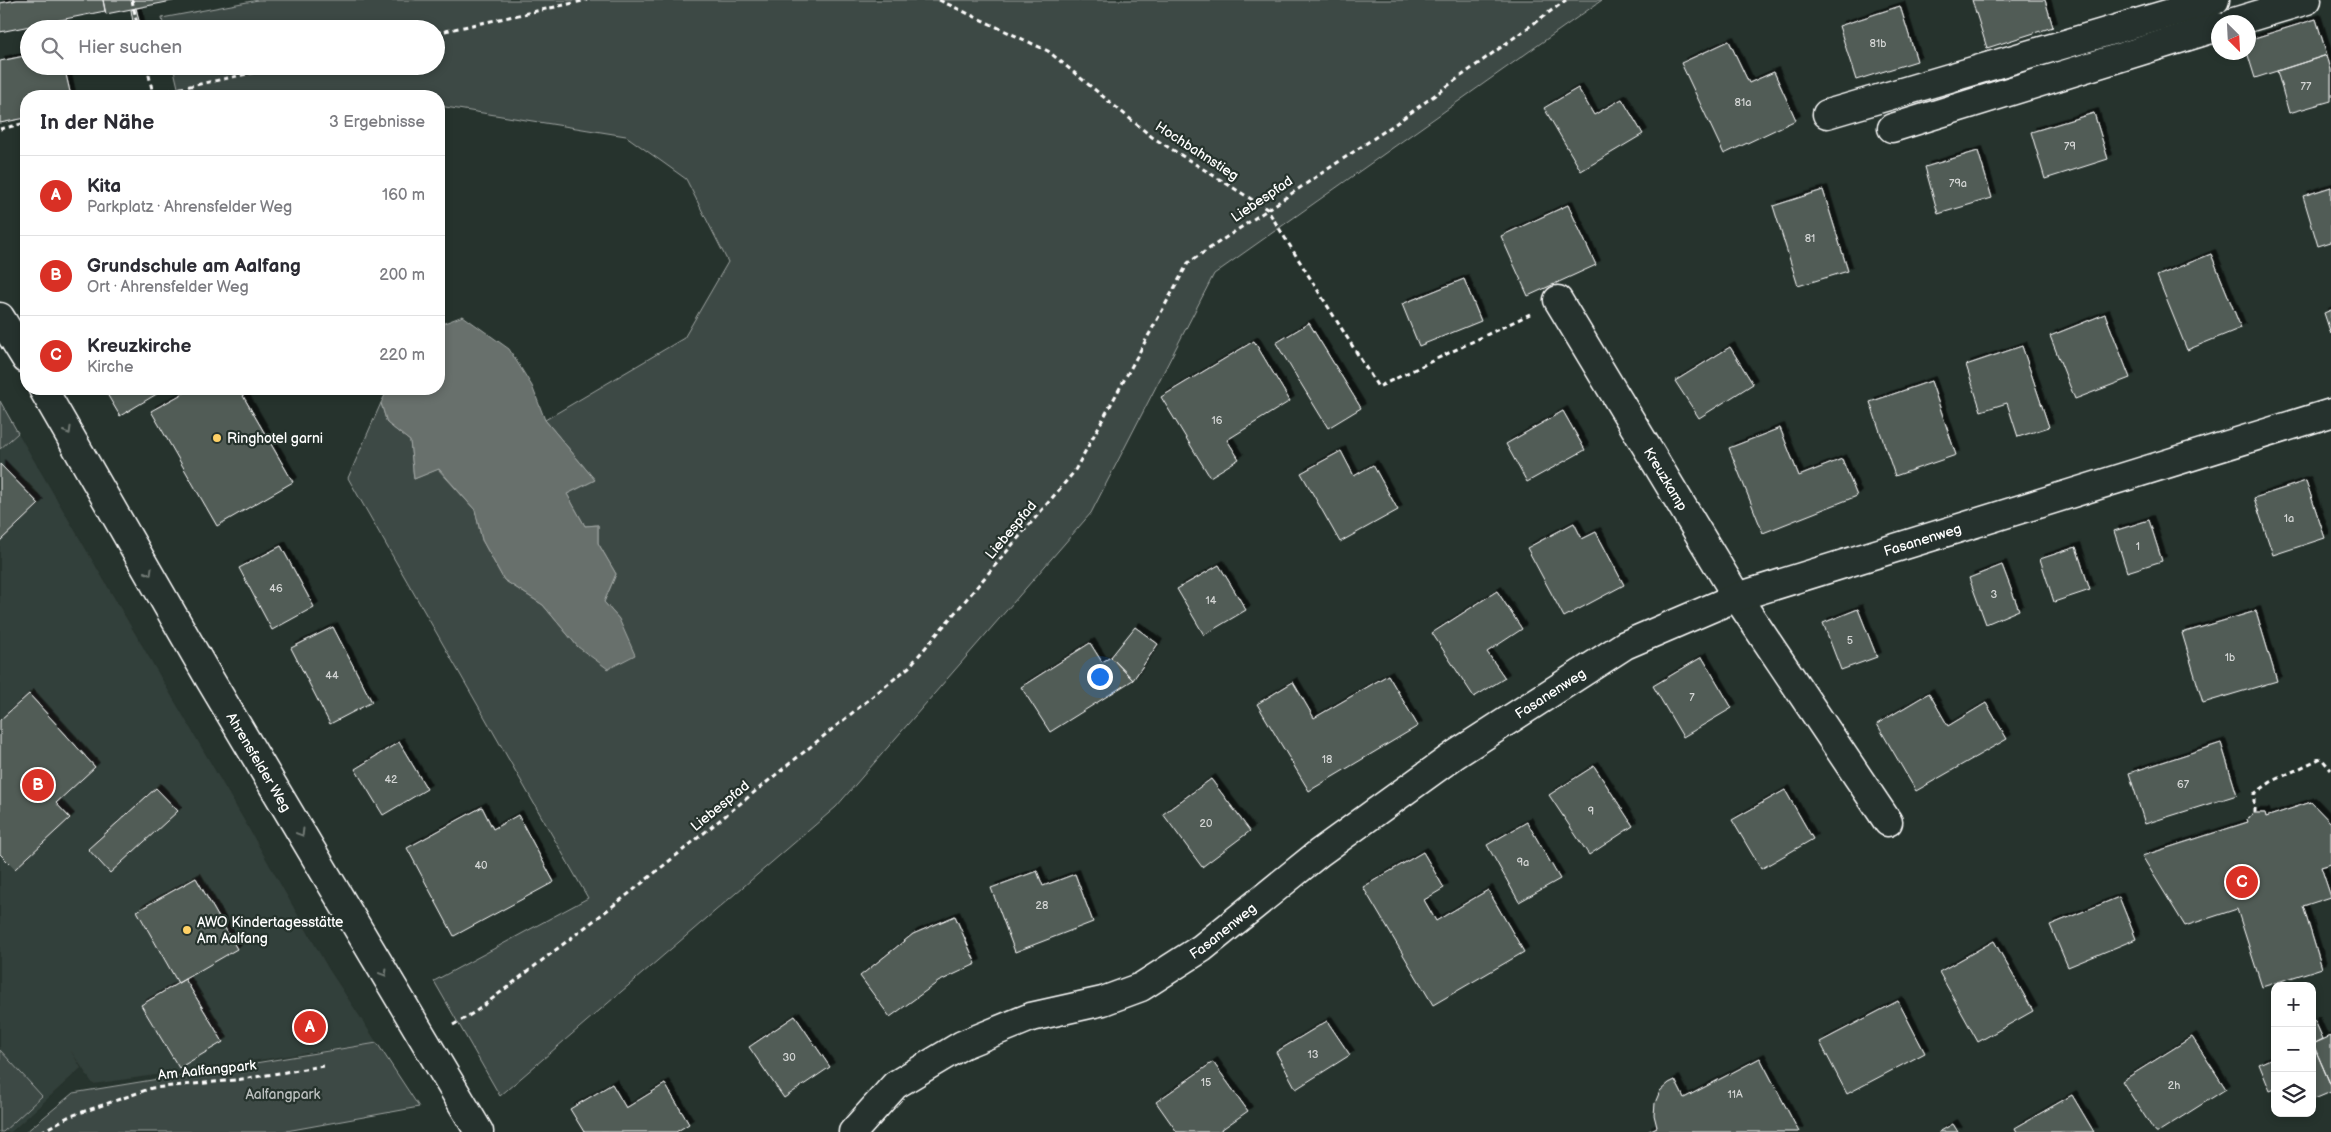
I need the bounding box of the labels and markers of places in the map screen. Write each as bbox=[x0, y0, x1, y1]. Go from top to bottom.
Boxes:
place label: Ringhotel garni bbox=[227, 430, 323, 447]
marker: Ringhotel garni bbox=[211, 432, 223, 444]
pin: B bbox=[22, 766, 54, 804]
pin: C bbox=[2226, 863, 2258, 901]
place label: AWO Kindertagesstätte Am Aalfang bbox=[197, 914, 343, 947]
marker: AWO Kindertagesstätte Am Aalfang bbox=[181, 924, 193, 936]
pin: A bbox=[294, 1008, 326, 1046]

